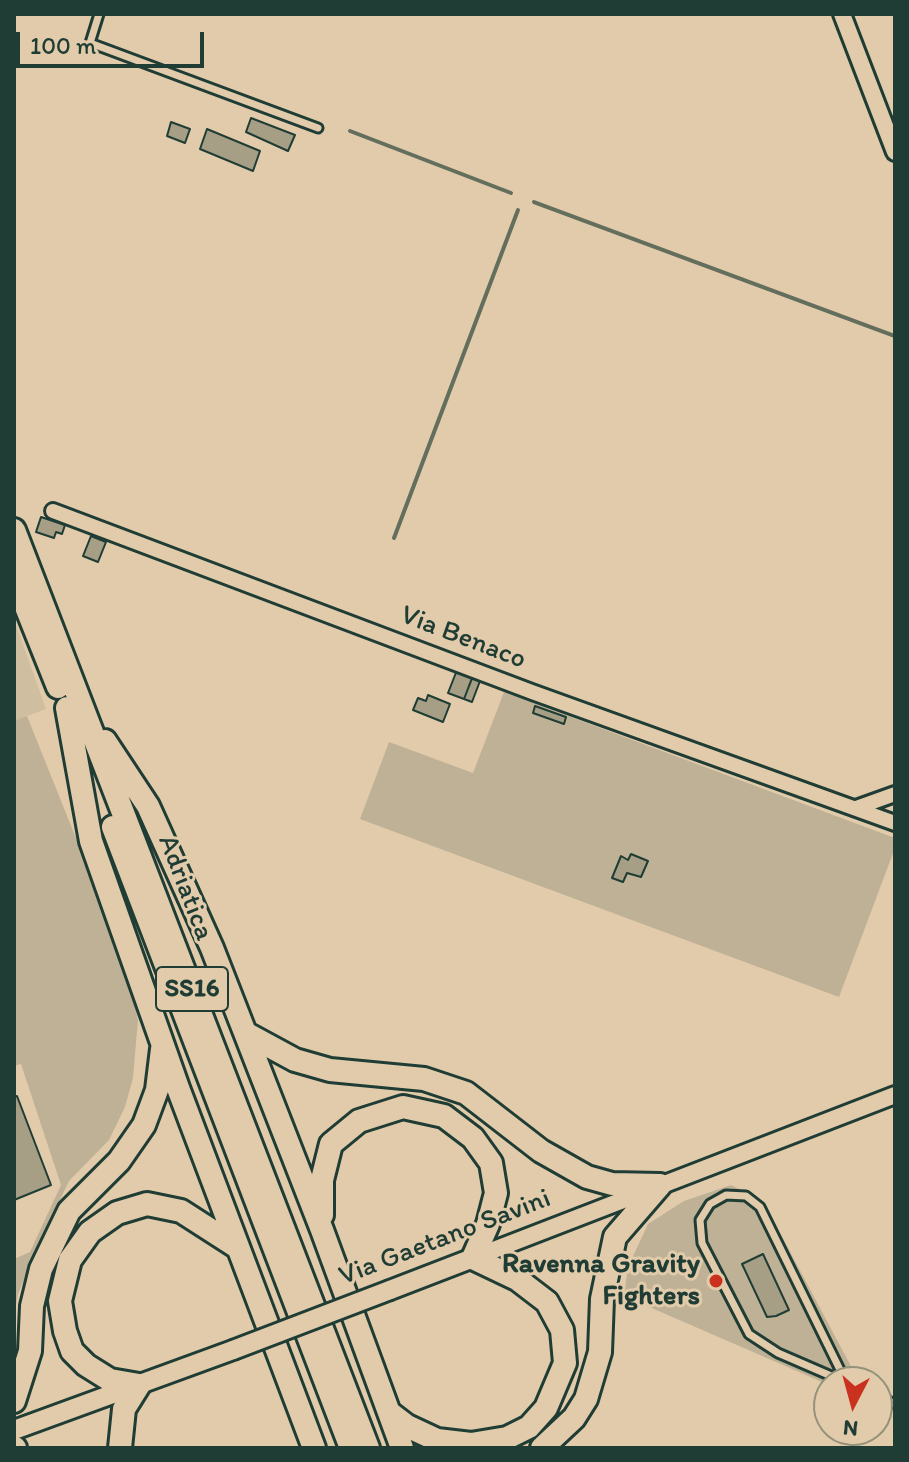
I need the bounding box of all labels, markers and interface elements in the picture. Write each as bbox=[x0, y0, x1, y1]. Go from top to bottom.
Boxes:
scale bar bbox=[20, 16, 208, 66]
text: 100 m bbox=[30, 31, 96, 60]
street label: Via Benaco bbox=[395, 599, 531, 677]
street label: Adriatica bbox=[150, 831, 220, 945]
road number: SS16 bbox=[156, 967, 228, 1011]
street label: Via Gaetano Savini bbox=[334, 1182, 556, 1294]
place label: Ravenna Gravity Fighters bbox=[502, 1248, 700, 1314]
marker: Ravenna Gravity Fighters bbox=[707, 1272, 725, 1290]
north arrow bbox=[813, 1366, 893, 1446]
text: N bbox=[842, 1414, 859, 1443]

